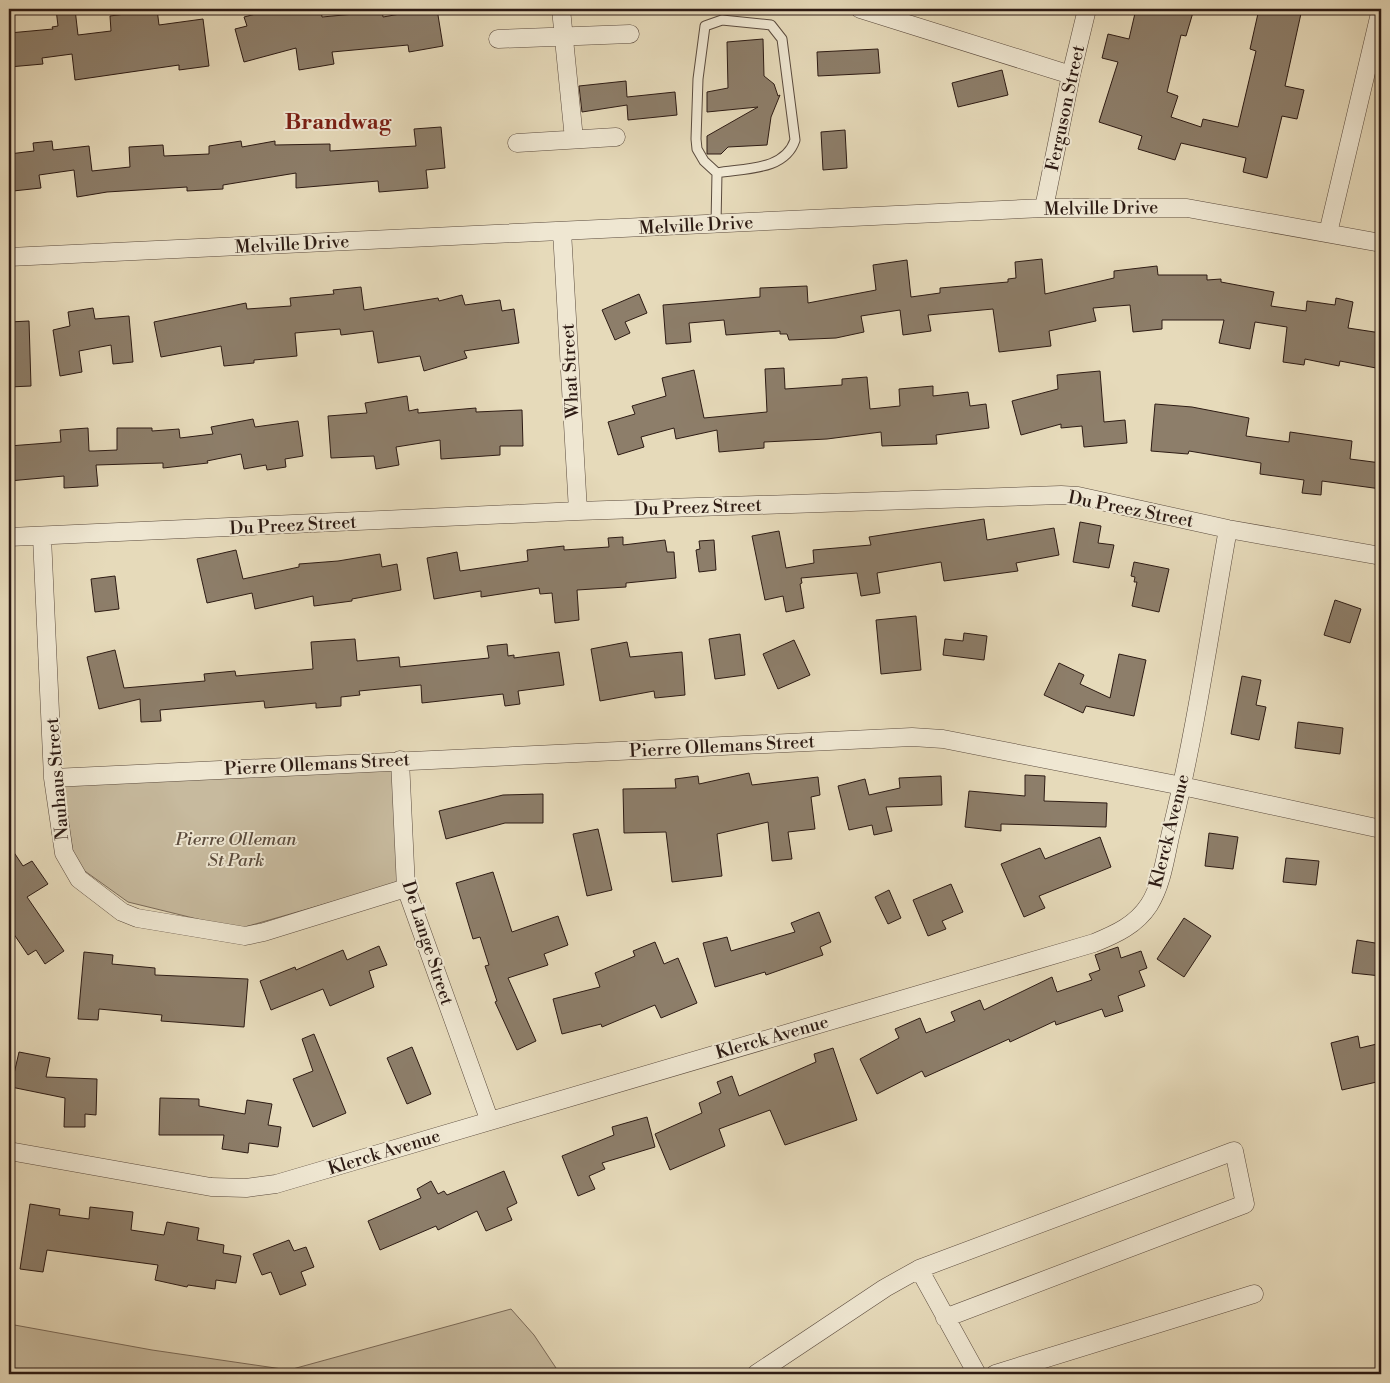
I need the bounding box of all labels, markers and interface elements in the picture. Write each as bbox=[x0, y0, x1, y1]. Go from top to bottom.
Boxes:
street label: Ferguson Street bbox=[1041, 42, 1090, 173]
district label: Brandwag bbox=[285, 109, 392, 136]
street label: Melville Drive bbox=[1043, 196, 1159, 221]
street label: Melville Drive bbox=[638, 211, 754, 240]
street label: Melville Drive bbox=[234, 230, 350, 259]
street label: What Street bbox=[556, 322, 585, 420]
street label: Du Preez Street bbox=[1066, 486, 1196, 533]
street label: Du Preez Street bbox=[634, 494, 763, 521]
street label: Du Preez Street bbox=[229, 511, 358, 540]
street label: Nauhaus Street bbox=[41, 716, 74, 841]
street label: Pierre Ollemans Street bbox=[629, 730, 816, 763]
street label: Pierre Ollemans Street bbox=[224, 748, 411, 781]
street label: Klerck Avenue bbox=[1144, 772, 1195, 890]
park label: Pierre Olleman St Park bbox=[174, 828, 297, 872]
street label: De Lange Street bbox=[397, 878, 459, 1009]
street label: Klerck Avenue bbox=[713, 1010, 831, 1065]
street label: Klerck Avenue bbox=[325, 1124, 443, 1181]

